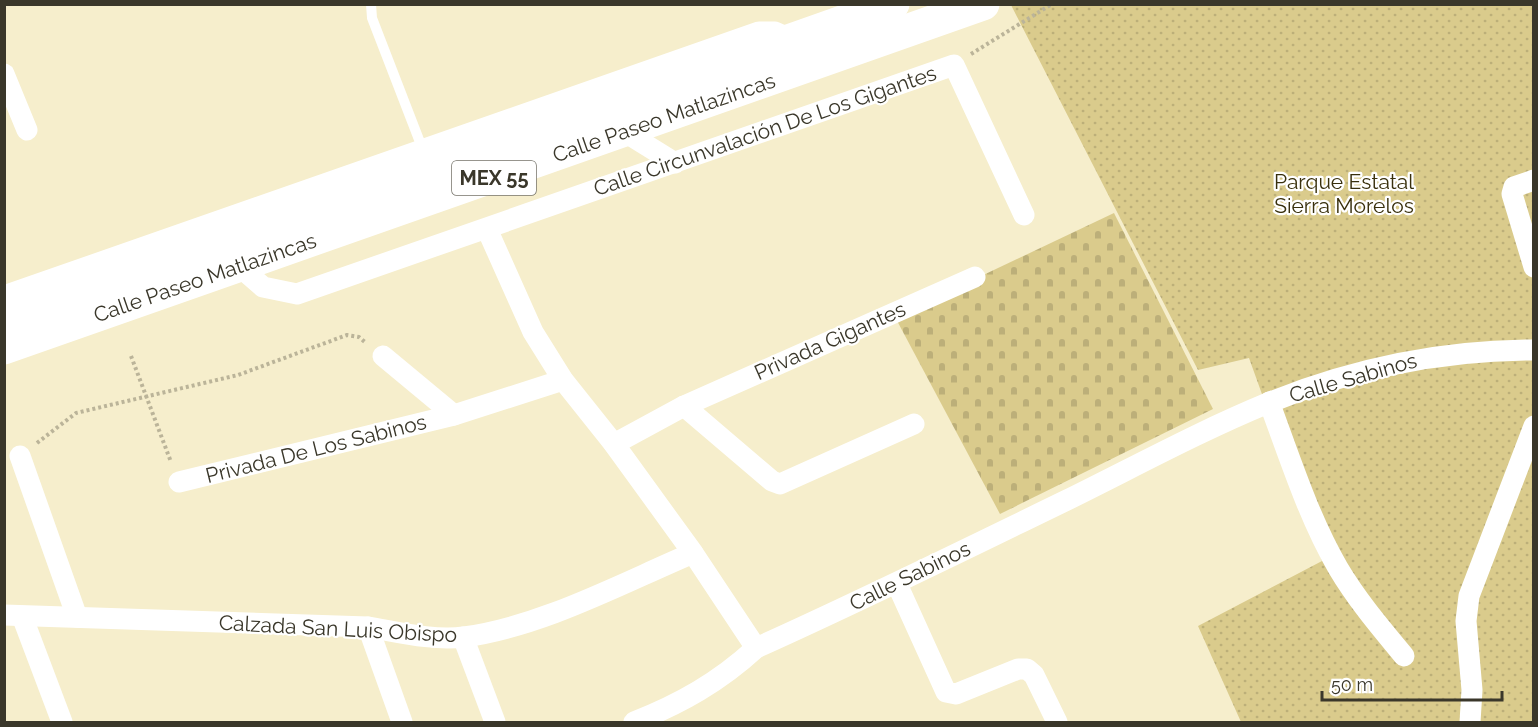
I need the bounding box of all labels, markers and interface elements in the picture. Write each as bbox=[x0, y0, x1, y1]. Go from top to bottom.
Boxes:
street label: Calle Circunvalación De Los Gigantes bbox=[590, 60, 940, 201]
street label: Calle Paseo Matlazincas bbox=[549, 68, 778, 167]
road number: MEX 55 bbox=[452, 161, 536, 195]
park label: Parque Estatal Sierra Morelos bbox=[1274, 169, 1414, 218]
street label: Calle Paseo Matlazincas bbox=[90, 228, 319, 327]
street label: Privada Gigantes bbox=[750, 296, 909, 385]
street label: Calle Sabinos bbox=[1286, 347, 1420, 408]
street label: Privada De Los Sabinos bbox=[203, 409, 429, 488]
street label: Calle Sabinos bbox=[845, 535, 974, 616]
street label: Calzada San Luis Obispo bbox=[218, 610, 458, 647]
scale bar bbox=[1322, 664, 1502, 702]
text: 50 m bbox=[1331, 674, 1373, 695]

